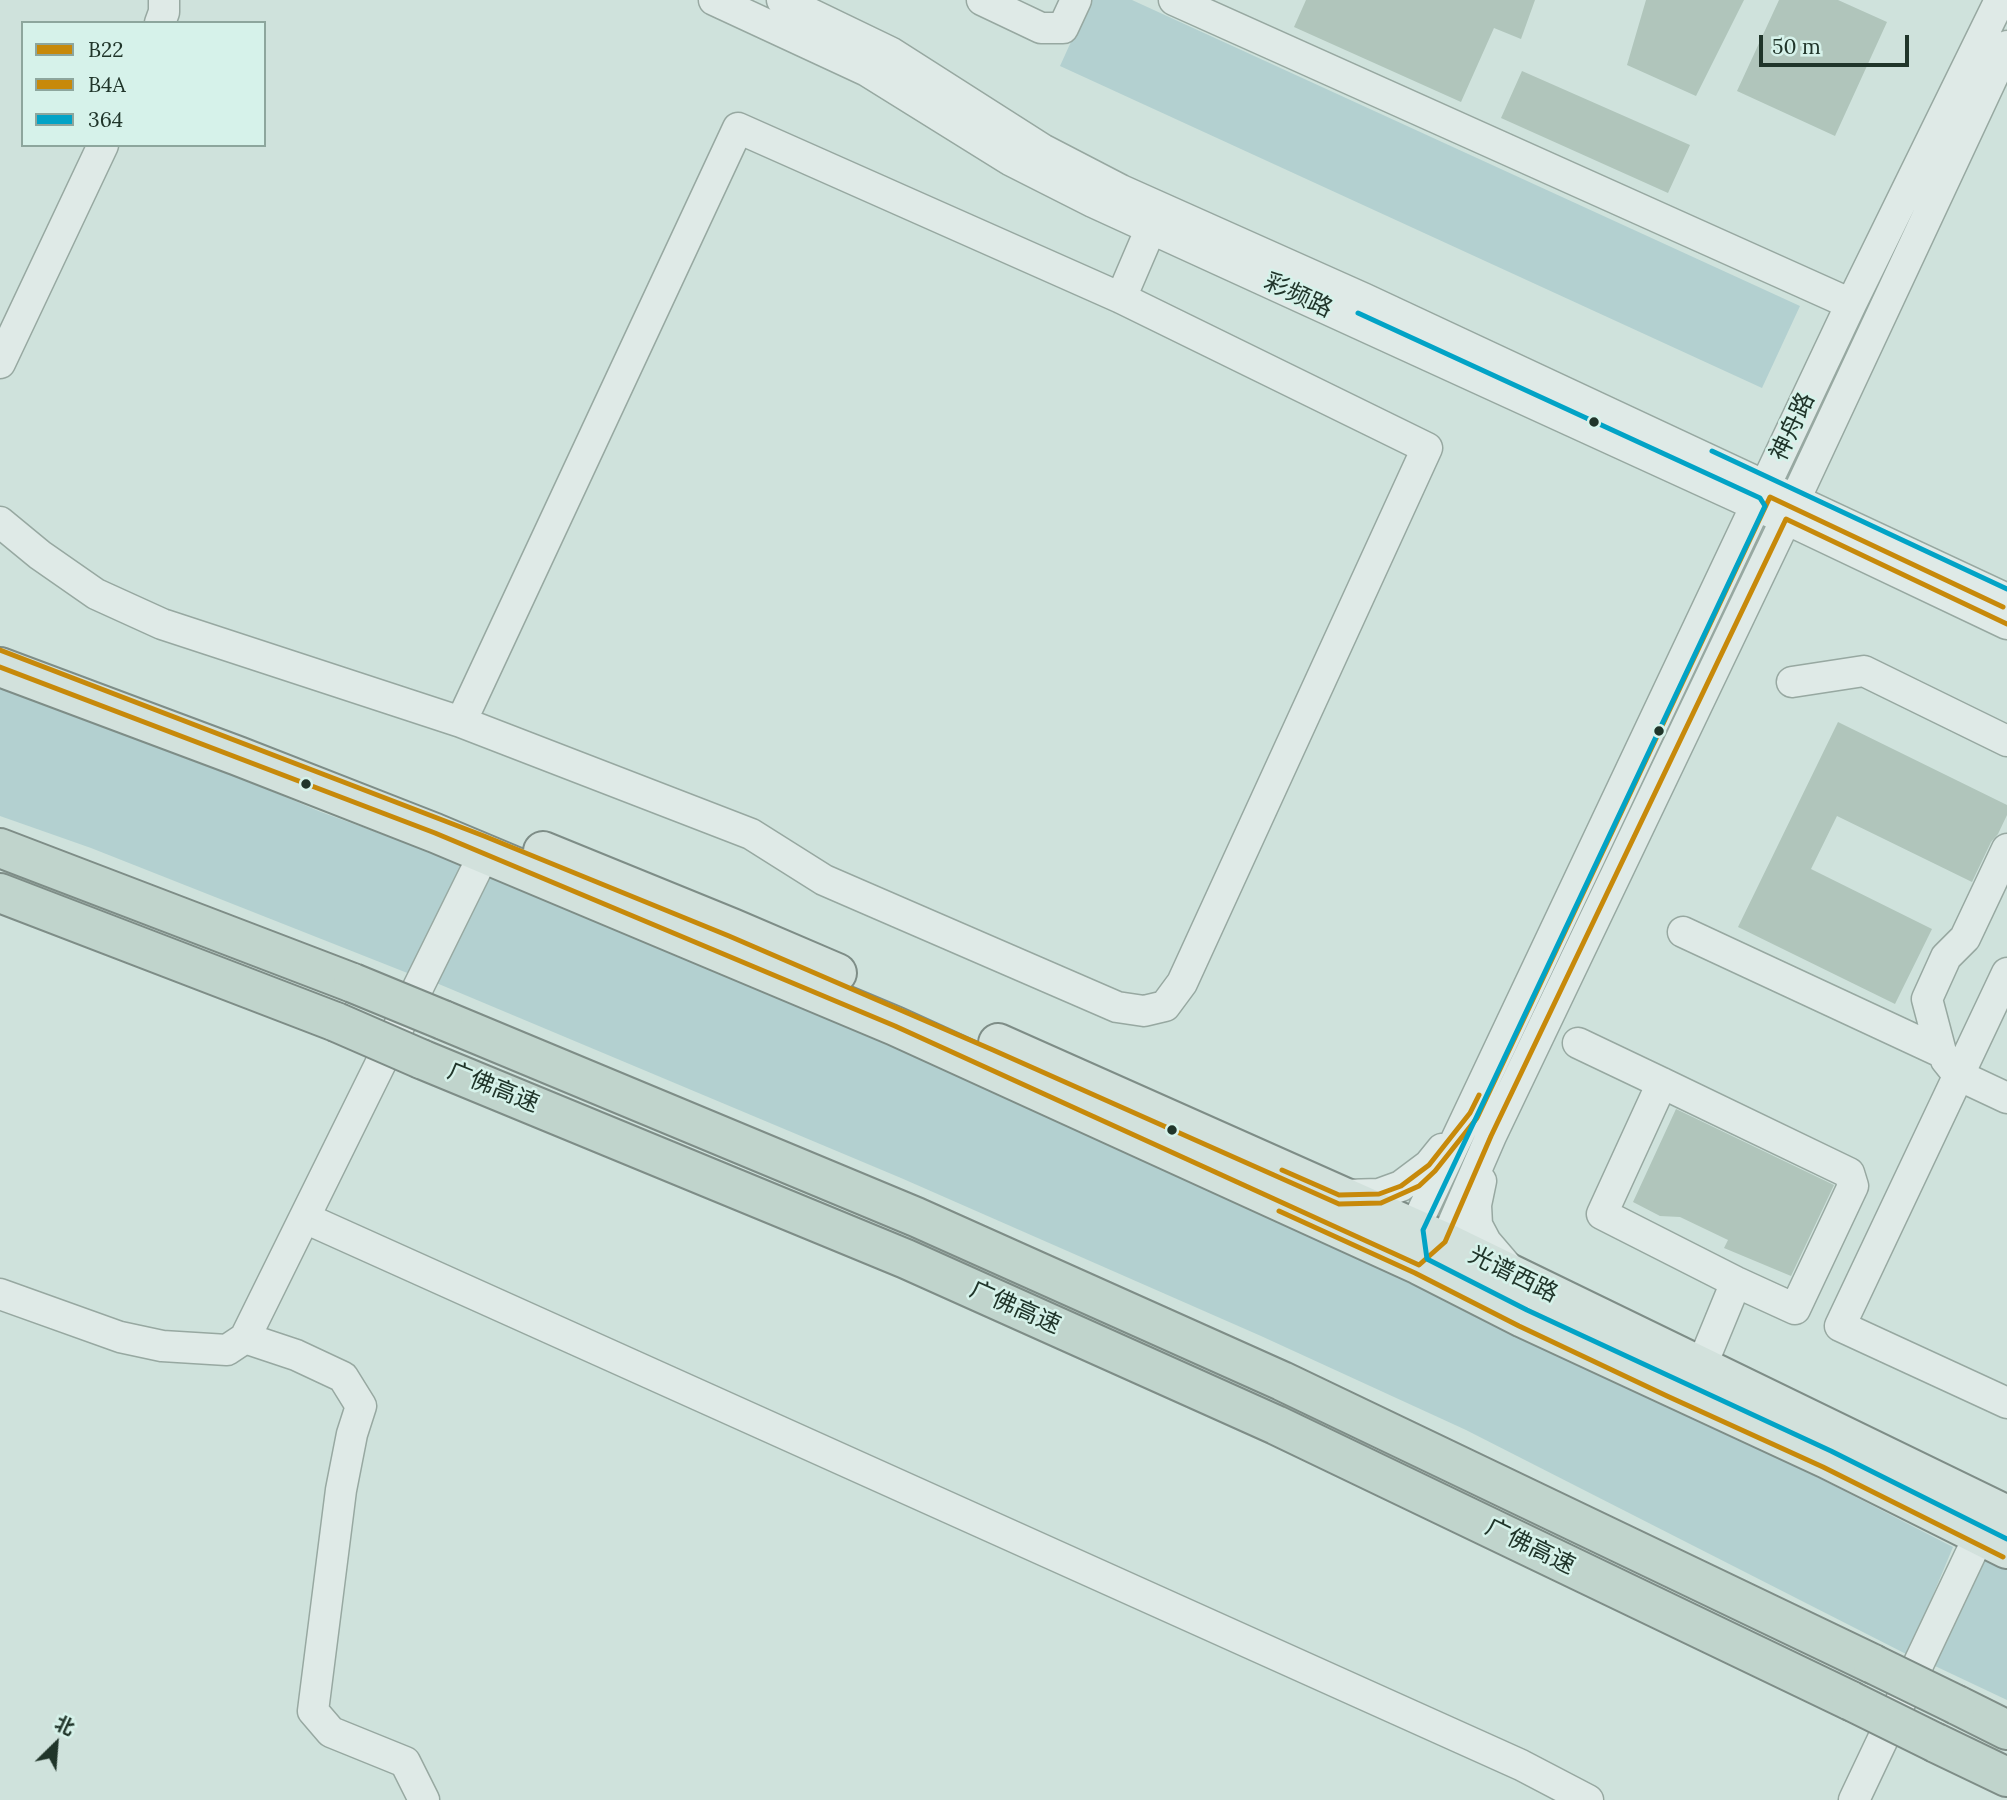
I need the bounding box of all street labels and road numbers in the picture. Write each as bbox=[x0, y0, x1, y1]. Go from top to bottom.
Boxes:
street label: 彩频路 bbox=[1259, 268, 1337, 324]
street label: 神舟路 bbox=[1765, 388, 1821, 466]
street label: 广佛高速 bbox=[443, 1057, 543, 1119]
street label: 光谱西路 bbox=[1464, 1241, 1562, 1309]
street label: 广佛高速 bbox=[965, 1275, 1065, 1341]
street label: 广佛高速 bbox=[1481, 1513, 1579, 1581]

